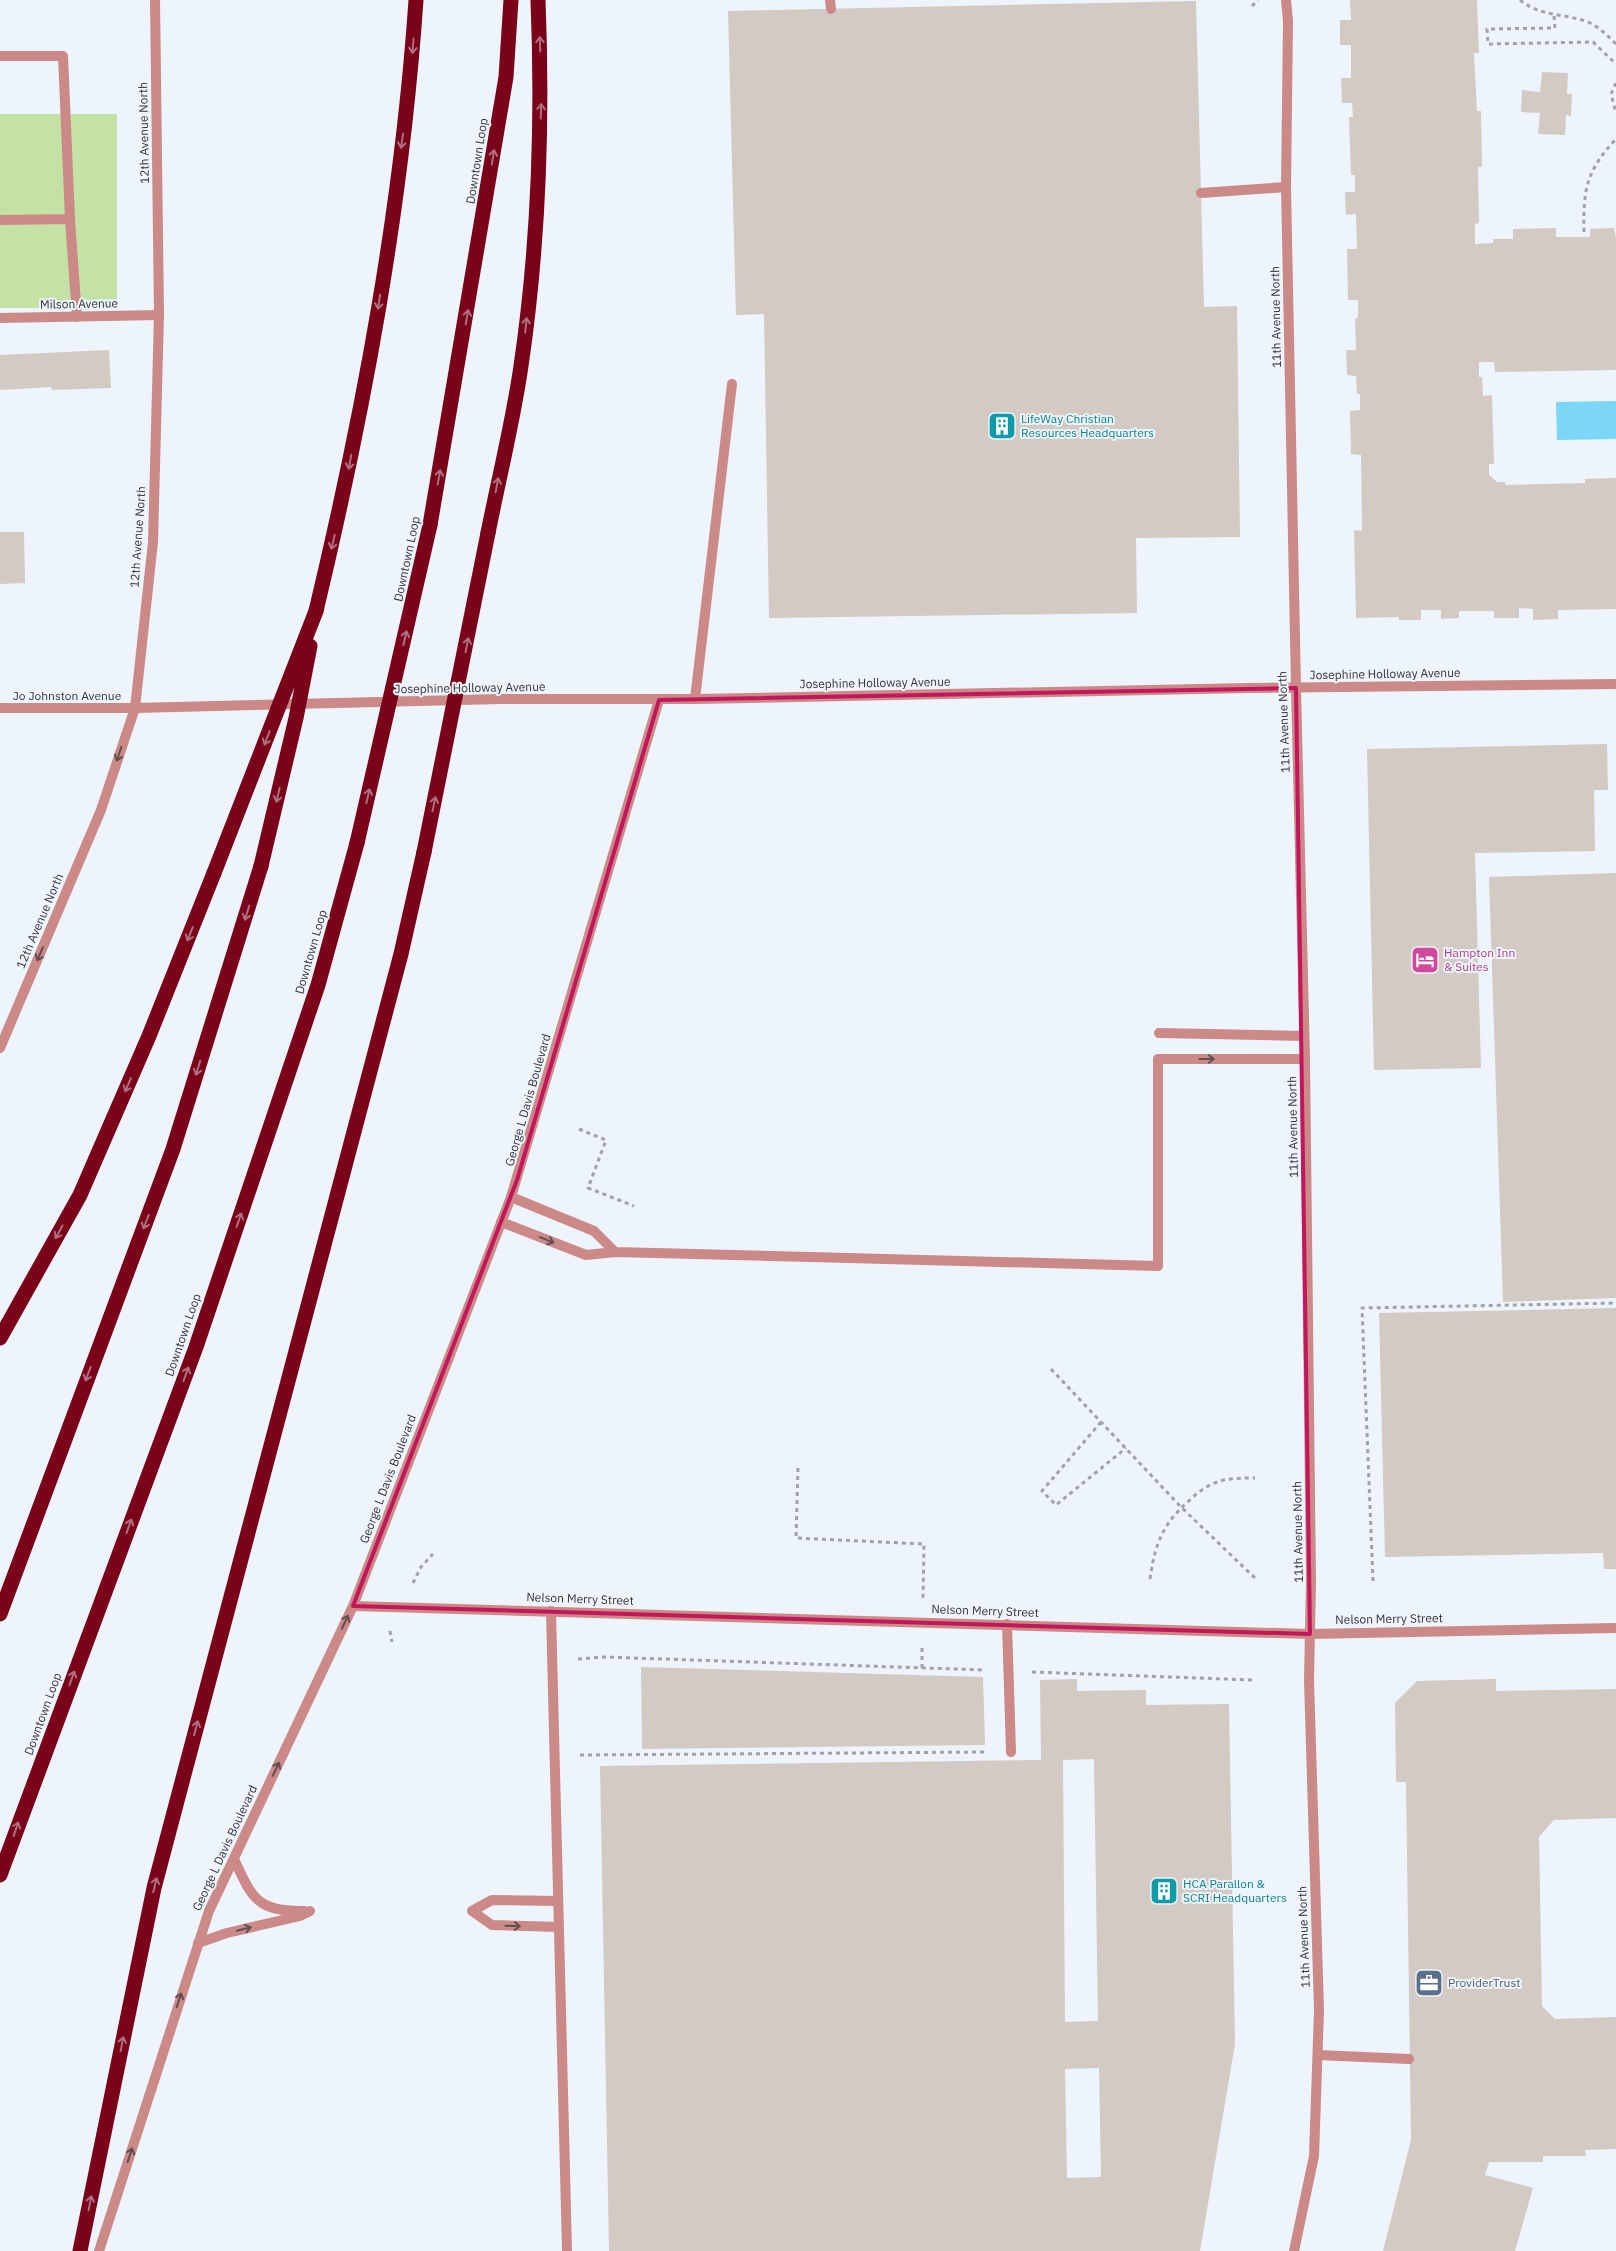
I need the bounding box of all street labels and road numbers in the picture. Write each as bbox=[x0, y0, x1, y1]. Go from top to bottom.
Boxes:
street label: 12th Avenue North bbox=[135, 82, 152, 184]
street label: Downtown Loop bbox=[462, 117, 491, 205]
street label: 11th Avenue North bbox=[1267, 266, 1284, 368]
street label: Milson Avenue bbox=[40, 295, 119, 312]
street label: 12th Avenue North bbox=[126, 486, 149, 588]
street label: Downtown Loop bbox=[390, 515, 423, 603]
street label: Josephine Holloway Avenue bbox=[1309, 665, 1461, 682]
street label: 11th Avenue North bbox=[1274, 671, 1293, 773]
street label: Josephine Holloway Avenue bbox=[799, 674, 951, 691]
street label: Josephine Holloway Avenue bbox=[394, 679, 546, 696]
street label: Jo Johnston Avenue bbox=[13, 688, 122, 703]
street label: 12th Avenue North bbox=[13, 871, 66, 971]
street label: Downtown Loop bbox=[291, 908, 330, 996]
street label: George L Davis Boulevard bbox=[501, 1032, 554, 1168]
street label: 11th Avenue North bbox=[1284, 1076, 1301, 1178]
street label: Downtown Loop bbox=[161, 1291, 204, 1378]
street label: George L Davis Boulevard bbox=[356, 1412, 419, 1545]
street label: 11th Avenue North bbox=[1289, 1481, 1306, 1583]
street label: Nelson Merry Street bbox=[526, 1589, 634, 1608]
street label: Nelson Merry Street bbox=[931, 1601, 1039, 1620]
street label: Nelson Merry Street bbox=[1335, 1610, 1443, 1627]
street label: Downtown Loop bbox=[21, 1670, 64, 1757]
street label: George L Davis Boulevard bbox=[189, 1783, 260, 1913]
street label: 11th Avenue North bbox=[1294, 1886, 1313, 1988]

